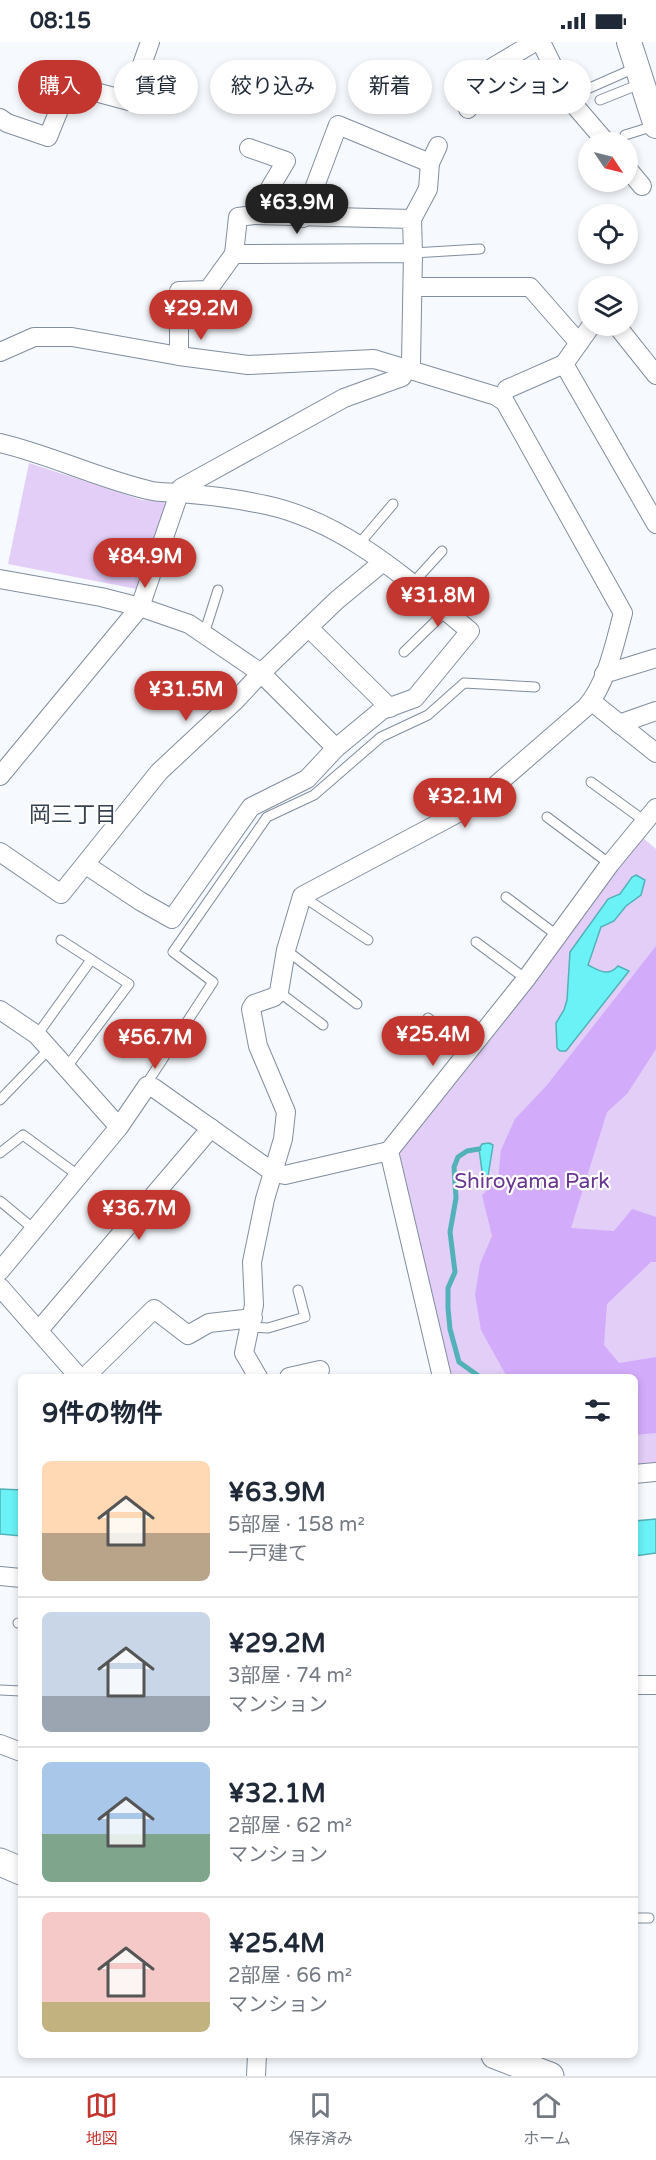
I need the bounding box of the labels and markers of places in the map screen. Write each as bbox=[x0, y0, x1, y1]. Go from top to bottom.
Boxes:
pin: ¥63.9M bbox=[248, 184, 346, 235]
pin: ¥29.2M bbox=[152, 290, 250, 341]
pin: ¥84.9M bbox=[96, 538, 194, 589]
pin: ¥31.8M bbox=[389, 577, 487, 628]
pin: ¥31.5M bbox=[137, 671, 235, 722]
pin: ¥32.1M bbox=[416, 778, 514, 829]
pin: ¥25.4M bbox=[384, 1016, 482, 1067]
pin: ¥56.7M bbox=[106, 1019, 204, 1070]
pin: ¥36.7M bbox=[90, 1190, 188, 1241]

